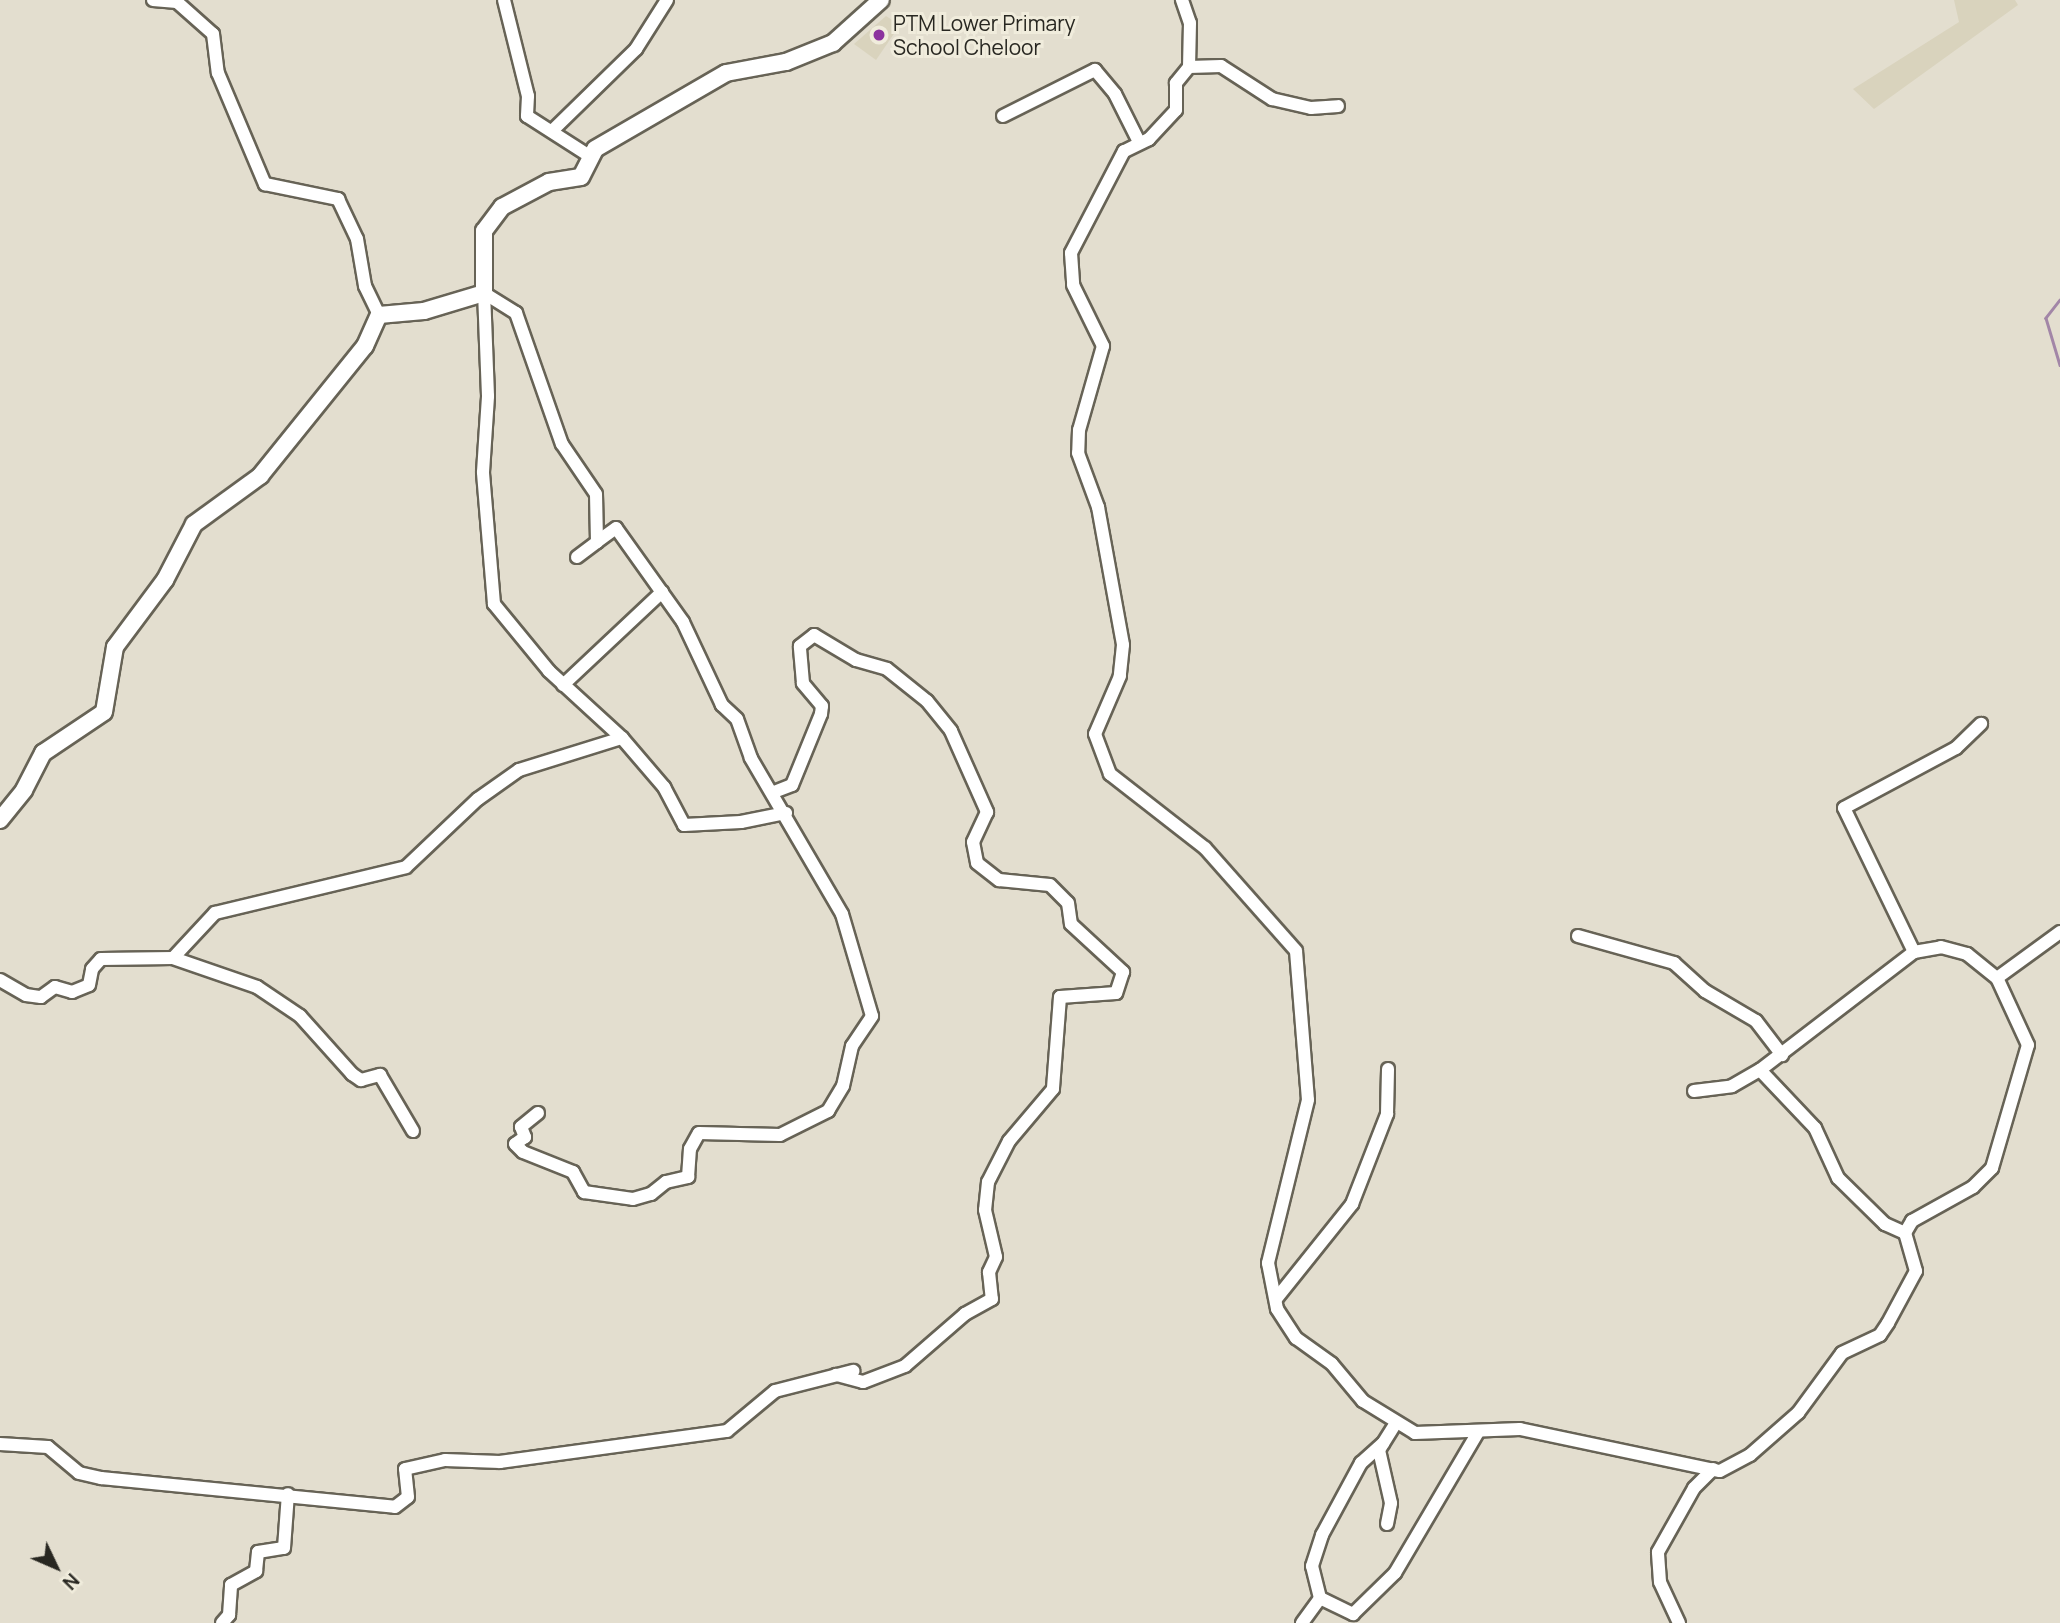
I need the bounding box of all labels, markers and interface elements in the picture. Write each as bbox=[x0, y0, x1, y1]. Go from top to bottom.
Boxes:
place label: PTM Lower Primary School Cheloor bbox=[893, 10, 1076, 60]
marker: PTM Lower Primary School Cheloor bbox=[871, 27, 887, 43]
north arrow bbox=[21, 1532, 91, 1602]
text: N bbox=[57, 1568, 85, 1596]

